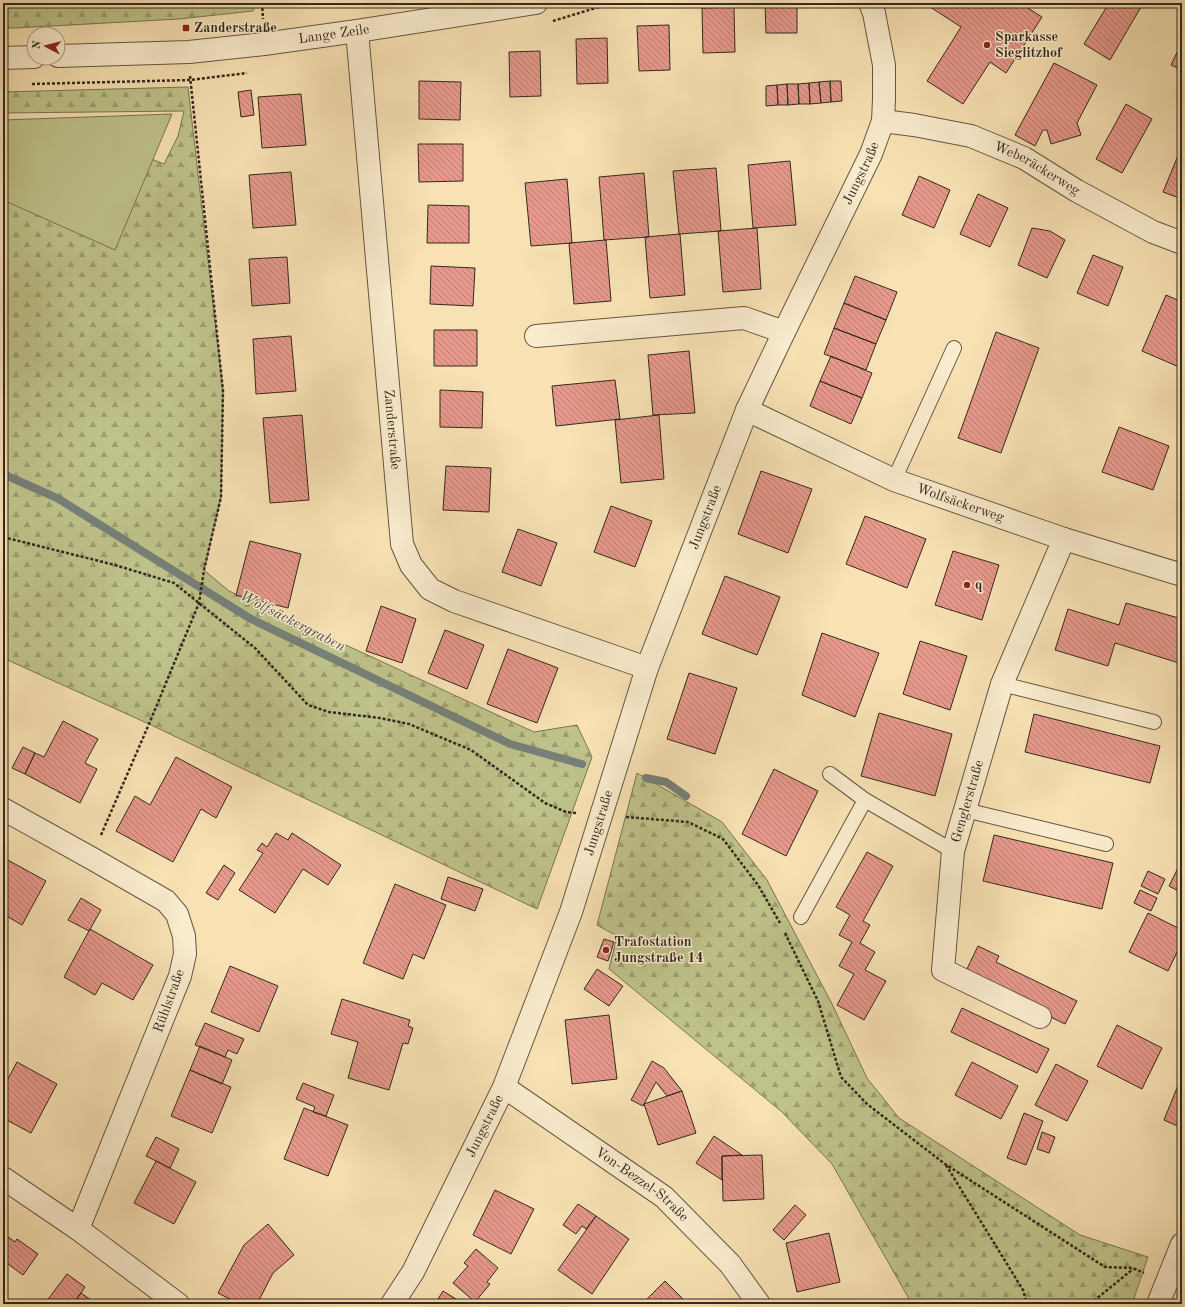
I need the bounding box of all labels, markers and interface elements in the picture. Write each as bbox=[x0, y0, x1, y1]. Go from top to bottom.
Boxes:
place label: Zanderstraße bbox=[194, 21, 277, 35]
street label: Lange Zeile bbox=[297, 22, 370, 46]
marker: Zanderstraße bbox=[181, 23, 191, 33]
north arrow bbox=[26, 26, 66, 66]
place label: Sparkasse Sieglitzhof bbox=[995, 30, 1063, 60]
text: N bbox=[32, 40, 44, 50]
marker: Sparkasse Sieglitzhof bbox=[982, 40, 992, 50]
street label: Weberäckerweg bbox=[992, 139, 1083, 198]
street label: Jungstraße bbox=[840, 140, 882, 207]
street label: Zanderstraße bbox=[381, 389, 402, 470]
street label: Wolfsäckerweg bbox=[915, 481, 1006, 525]
street label: Jungstraße bbox=[687, 483, 724, 551]
place label: q bbox=[975, 578, 982, 592]
marker: q bbox=[962, 580, 972, 590]
water label: Wolfsäckergraben bbox=[237, 589, 348, 655]
street label: Genglerstraße bbox=[949, 758, 986, 844]
street label: Jungstraße bbox=[582, 789, 615, 857]
place label: Trafostation Jungstraße 14 bbox=[614, 935, 704, 965]
marker: Trafostation Jungstraße 14 bbox=[601, 945, 611, 955]
street label: Rühlstraße bbox=[151, 967, 187, 1035]
street label: Jungstraße bbox=[464, 1093, 506, 1159]
street label: Von-Bezzel-Straße bbox=[593, 1145, 691, 1224]

